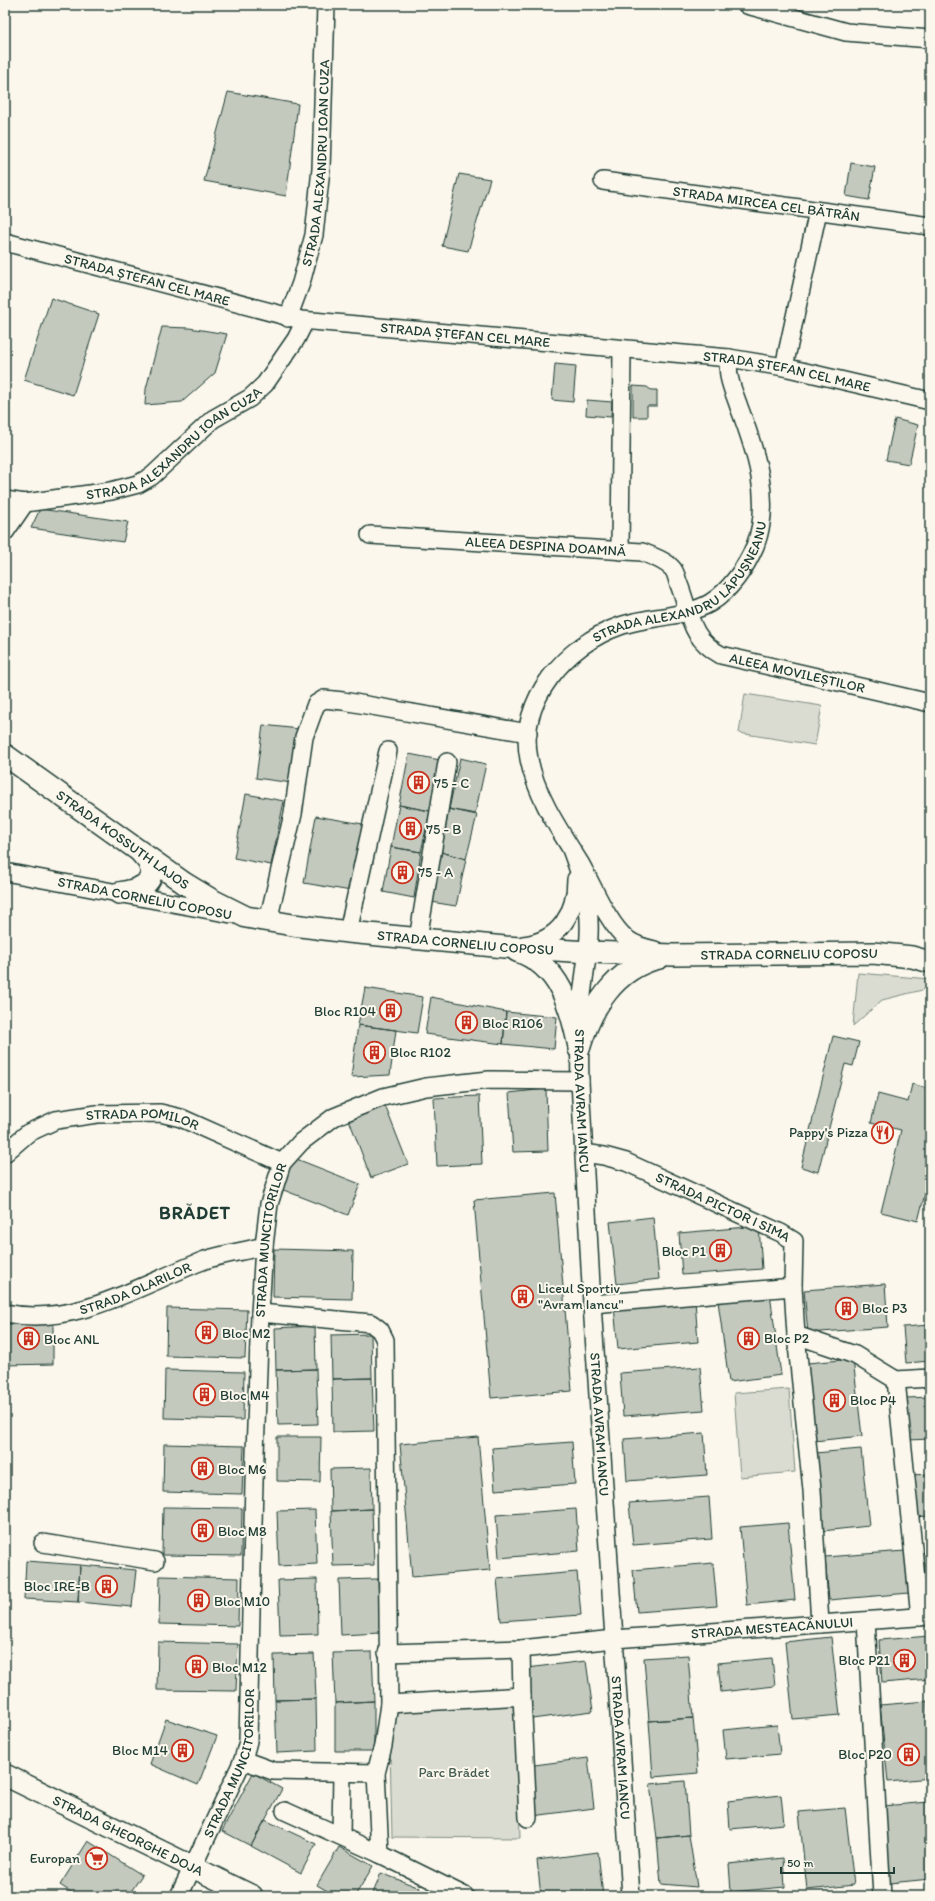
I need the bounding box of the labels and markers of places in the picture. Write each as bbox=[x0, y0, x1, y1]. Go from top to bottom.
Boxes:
building icon: 75 - C bbox=[406, 770, 432, 796]
place label: 75 - C bbox=[434, 775, 469, 792]
building icon: 75 - B bbox=[397, 816, 423, 842]
place label: 75 - B bbox=[426, 821, 461, 838]
building icon: 75 - A bbox=[389, 859, 415, 885]
place label: 75 - A bbox=[418, 864, 453, 881]
building icon: Bloc R104 bbox=[378, 998, 404, 1024]
place label: Bloc R104 bbox=[314, 1003, 377, 1020]
building icon: Bloc R106 bbox=[453, 1010, 479, 1036]
place label: Bloc R106 bbox=[482, 1015, 543, 1032]
building icon: Bloc R102 bbox=[361, 1039, 387, 1065]
place label: Bloc R102 bbox=[390, 1044, 451, 1061]
restaurant icon: Pappy's Pizza bbox=[870, 1119, 896, 1145]
place label: Pappy's Pizza bbox=[789, 1124, 868, 1141]
building icon: Bloc P1 bbox=[708, 1238, 734, 1264]
place label: Bloc P1 bbox=[662, 1243, 707, 1260]
place label: Liceul Sportiv "Avram Iancu" bbox=[538, 1280, 624, 1313]
building icon: Liceul Sportiv "Avram Iancu" bbox=[510, 1283, 536, 1309]
building icon: Bloc P3 bbox=[833, 1295, 859, 1321]
place label: Bloc P3 bbox=[862, 1300, 908, 1317]
building icon: Bloc M2 bbox=[193, 1320, 219, 1346]
place label: Bloc M2 bbox=[222, 1325, 271, 1342]
building icon: Bloc P2 bbox=[736, 1325, 762, 1351]
building icon: Bloc ANL bbox=[16, 1326, 42, 1352]
place label: Bloc P2 bbox=[764, 1330, 810, 1347]
place label: Bloc ANL bbox=[44, 1331, 99, 1348]
building icon: Bloc M4 bbox=[191, 1382, 217, 1408]
place label: Bloc M4 bbox=[220, 1387, 270, 1404]
building icon: Bloc P4 bbox=[821, 1387, 847, 1413]
place label: Bloc P4 bbox=[850, 1392, 897, 1409]
building icon: Bloc M6 bbox=[190, 1456, 216, 1482]
place label: Bloc M6 bbox=[218, 1461, 266, 1478]
building icon: Bloc M8 bbox=[189, 1518, 215, 1544]
place label: Bloc M8 bbox=[218, 1523, 267, 1540]
building icon: Bloc IRE-B bbox=[93, 1573, 119, 1599]
place label: Bloc IRE-B bbox=[24, 1578, 90, 1595]
building icon: Bloc M10 bbox=[186, 1588, 212, 1614]
place label: Bloc M10 bbox=[214, 1593, 270, 1610]
building icon: Bloc P21 bbox=[892, 1647, 918, 1673]
place label: Bloc P21 bbox=[838, 1652, 890, 1669]
building icon: Bloc M12 bbox=[184, 1654, 210, 1680]
place label: Bloc M12 bbox=[212, 1659, 267, 1676]
building icon: Bloc M14 bbox=[170, 1737, 196, 1763]
building icon: Bloc P20 bbox=[895, 1741, 921, 1767]
place label: Bloc M14 bbox=[112, 1742, 169, 1759]
place label: Bloc P20 bbox=[838, 1746, 892, 1763]
supermarket icon: Europan bbox=[83, 1845, 109, 1871]
place label: Europan bbox=[30, 1850, 80, 1867]

